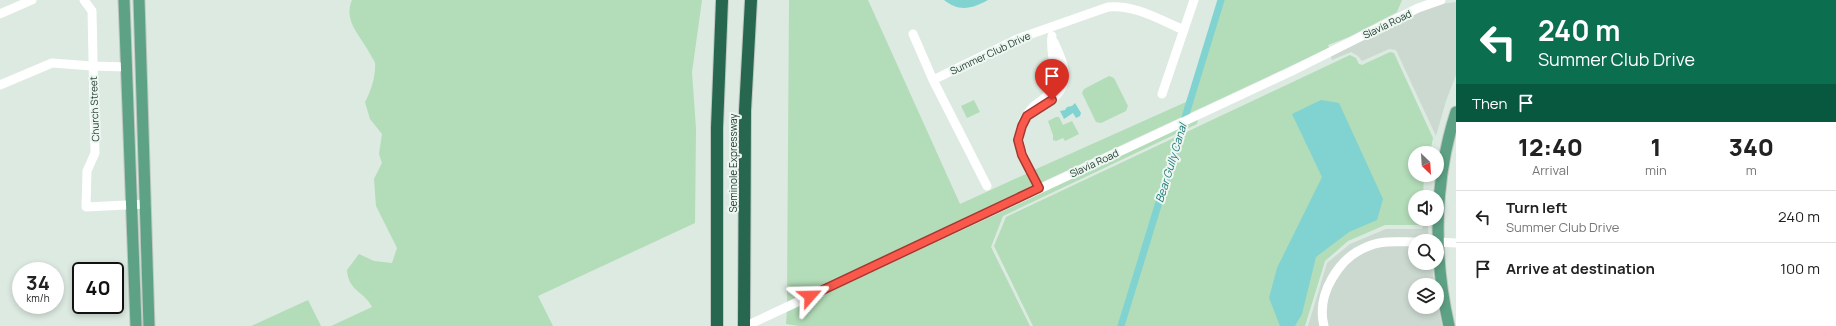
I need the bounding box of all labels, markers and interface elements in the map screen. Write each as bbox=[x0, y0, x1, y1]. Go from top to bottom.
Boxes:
street label: Slavia Road bbox=[1360, 6, 1414, 42]
text: 240 m bbox=[1538, 11, 1620, 49]
icon: left bbox=[1472, 16, 1524, 68]
street label: Summer Club Drive bbox=[948, 28, 1033, 78]
text: Summer Club Drive bbox=[1538, 47, 1695, 71]
pin bbox=[1035, 59, 1069, 100]
icon: arrive bbox=[1041, 65, 1063, 87]
street label: Church Street bbox=[86, 76, 102, 142]
icon: arrive bbox=[1515, 92, 1537, 114]
text: Then bbox=[1472, 93, 1507, 114]
street label: Seminole Expressway bbox=[726, 113, 740, 213]
water label: Bear Gully Canal bbox=[1151, 120, 1190, 204]
text: 12:40 bbox=[1518, 130, 1583, 163]
text: 1 bbox=[1650, 130, 1661, 163]
text: 340 bbox=[1729, 130, 1774, 163]
street label: Slavia Road bbox=[1067, 146, 1121, 180]
north arrow bbox=[1408, 146, 1444, 182]
map controls bbox=[1408, 146, 1444, 314]
text: Arrival bbox=[1532, 161, 1569, 179]
text: min bbox=[1645, 161, 1667, 179]
text: m bbox=[1746, 161, 1757, 179]
button: sound bbox=[1408, 190, 1444, 226]
text: Turn left bbox=[1506, 197, 1568, 218]
icon: left bbox=[1472, 206, 1494, 228]
text: 240 m bbox=[1778, 206, 1820, 227]
text: Summer Club Drive bbox=[1506, 218, 1619, 236]
button: search bbox=[1408, 234, 1444, 270]
icon: arrive bbox=[1472, 258, 1494, 280]
text: Arrive at destination bbox=[1506, 258, 1655, 279]
text: 100 m bbox=[1780, 258, 1820, 279]
speed limit sign: 40 bbox=[72, 262, 124, 314]
text: 34 bbox=[26, 269, 50, 296]
position arrow bbox=[789, 275, 831, 317]
button: layers bbox=[1408, 278, 1444, 314]
text: km/h bbox=[26, 291, 50, 305]

